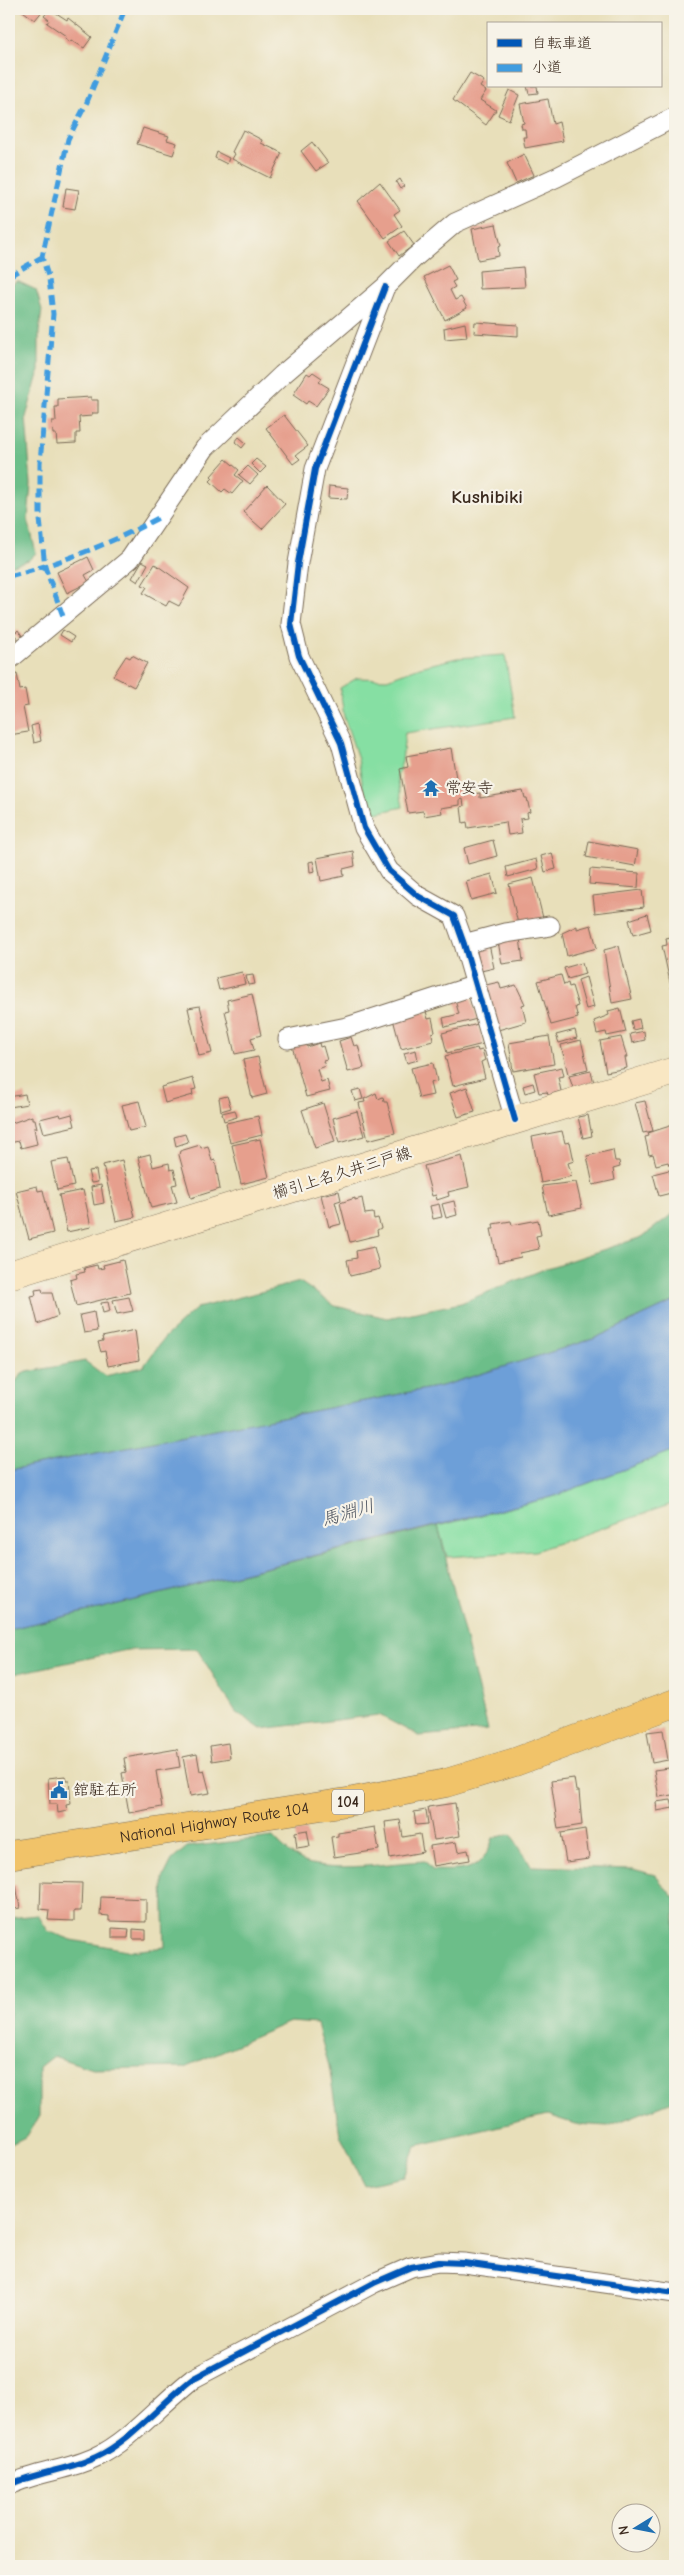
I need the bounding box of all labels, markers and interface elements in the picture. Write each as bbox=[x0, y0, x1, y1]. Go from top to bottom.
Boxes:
legend bbox=[487, 22, 662, 88]
text: 自転車道 bbox=[532, 34, 592, 52]
text: 小道 bbox=[532, 58, 562, 76]
district label: Kushibiki bbox=[451, 486, 523, 508]
temple icon: 常安寺 bbox=[421, 778, 441, 798]
place label: 常安寺 bbox=[445, 779, 493, 797]
street label: 櫛引上名久井三戸線 bbox=[271, 1143, 413, 1203]
water label: 馬淵川 bbox=[319, 1495, 377, 1531]
public building icon: 舘駐在所 bbox=[49, 1780, 69, 1800]
place label: 舘駐在所 bbox=[73, 1781, 137, 1799]
road number: 104 bbox=[332, 1790, 364, 1814]
street label: National Highway Route 104 bbox=[119, 1799, 310, 1846]
north arrow bbox=[612, 2502, 662, 2552]
text: N bbox=[615, 2524, 633, 2536]

